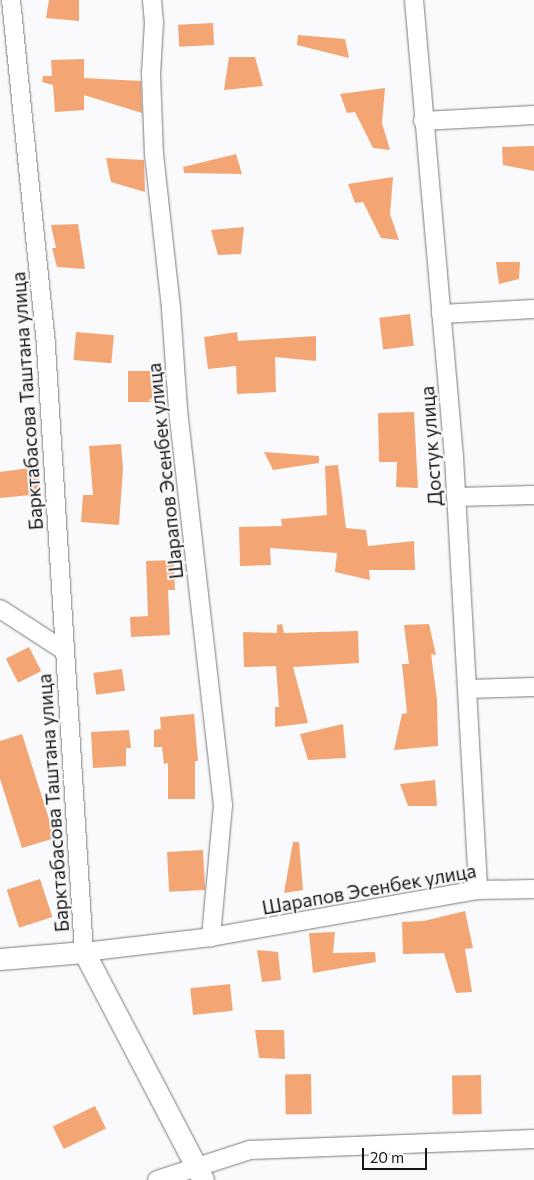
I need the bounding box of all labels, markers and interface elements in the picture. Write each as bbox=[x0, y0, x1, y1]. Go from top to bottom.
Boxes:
street label: Барктабасова Таштана улица bbox=[7, 271, 47, 531]
street label: Шарапов Эсенбек улица bbox=[142, 362, 188, 580]
street label: Достук улица bbox=[415, 385, 447, 507]
street label: Барктабасова Таштана улица bbox=[33, 673, 73, 933]
street label: Шарапов Эсенбек улица bbox=[260, 859, 478, 919]
scale bar bbox=[364, 1138, 429, 1170]
text: 20 m bbox=[370, 1148, 404, 1166]

